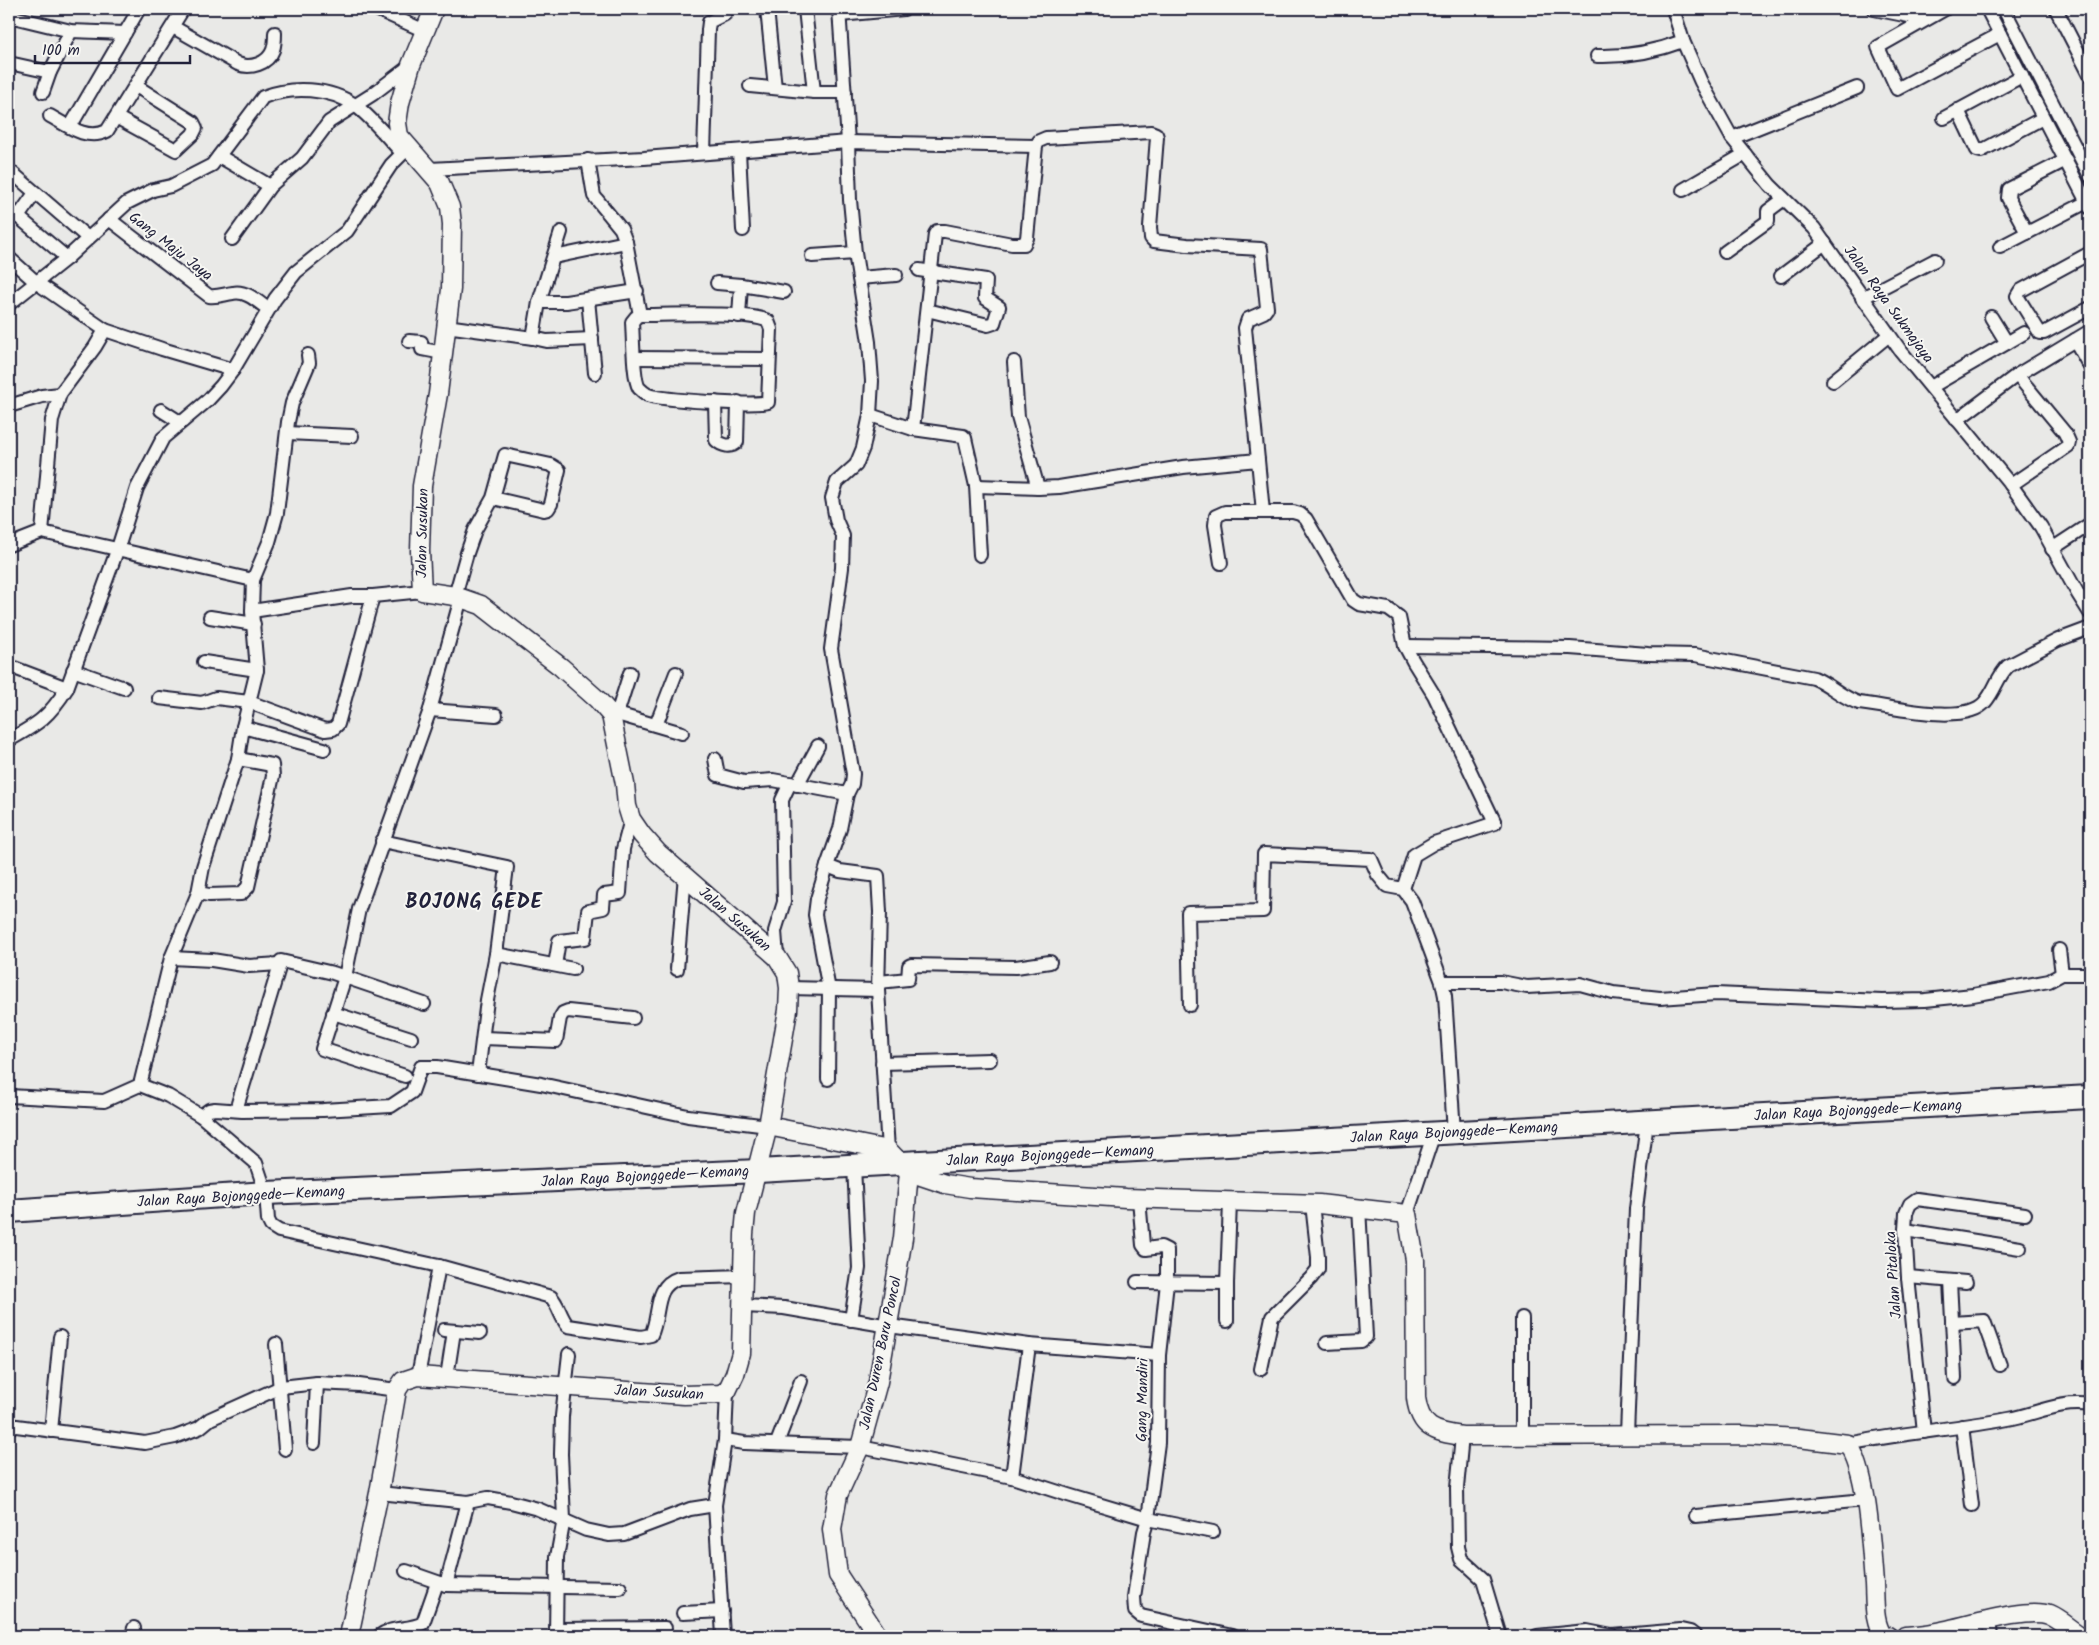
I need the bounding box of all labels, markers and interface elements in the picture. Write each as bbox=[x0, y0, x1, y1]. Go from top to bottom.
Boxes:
scale bar bbox=[35, 32, 190, 64]
text: 100 m bbox=[42, 39, 80, 63]
street label: Gang Maju Jaya bbox=[123, 206, 218, 287]
street label: Jalan Raya Sukmajaya bbox=[1837, 241, 1939, 369]
street label: Jalan Susukan bbox=[410, 488, 436, 578]
street label: Jalan Susukan bbox=[693, 881, 776, 958]
district label: BOJONG GEDE bbox=[405, 887, 543, 919]
street label: Jalan Raya Bojonggede—Kemang bbox=[1753, 1094, 1963, 1128]
street label: Jalan Raya Bojonggede—Kemang bbox=[1349, 1116, 1559, 1150]
street label: Jalan Raya Bojonggede—Kemang bbox=[945, 1139, 1155, 1173]
street label: Jalan Raya Bojonggede—Kemang bbox=[540, 1160, 750, 1194]
street label: Jalan Raya Bojonggede—Kemang bbox=[136, 1180, 346, 1214]
street label: Jalan Pitaloka bbox=[1879, 1230, 1909, 1320]
street label: Jalan Duren Baru Poncol bbox=[853, 1274, 909, 1432]
street label: Gang Mandiri bbox=[1130, 1356, 1156, 1442]
street label: Jalan Susukan bbox=[614, 1379, 704, 1407]

